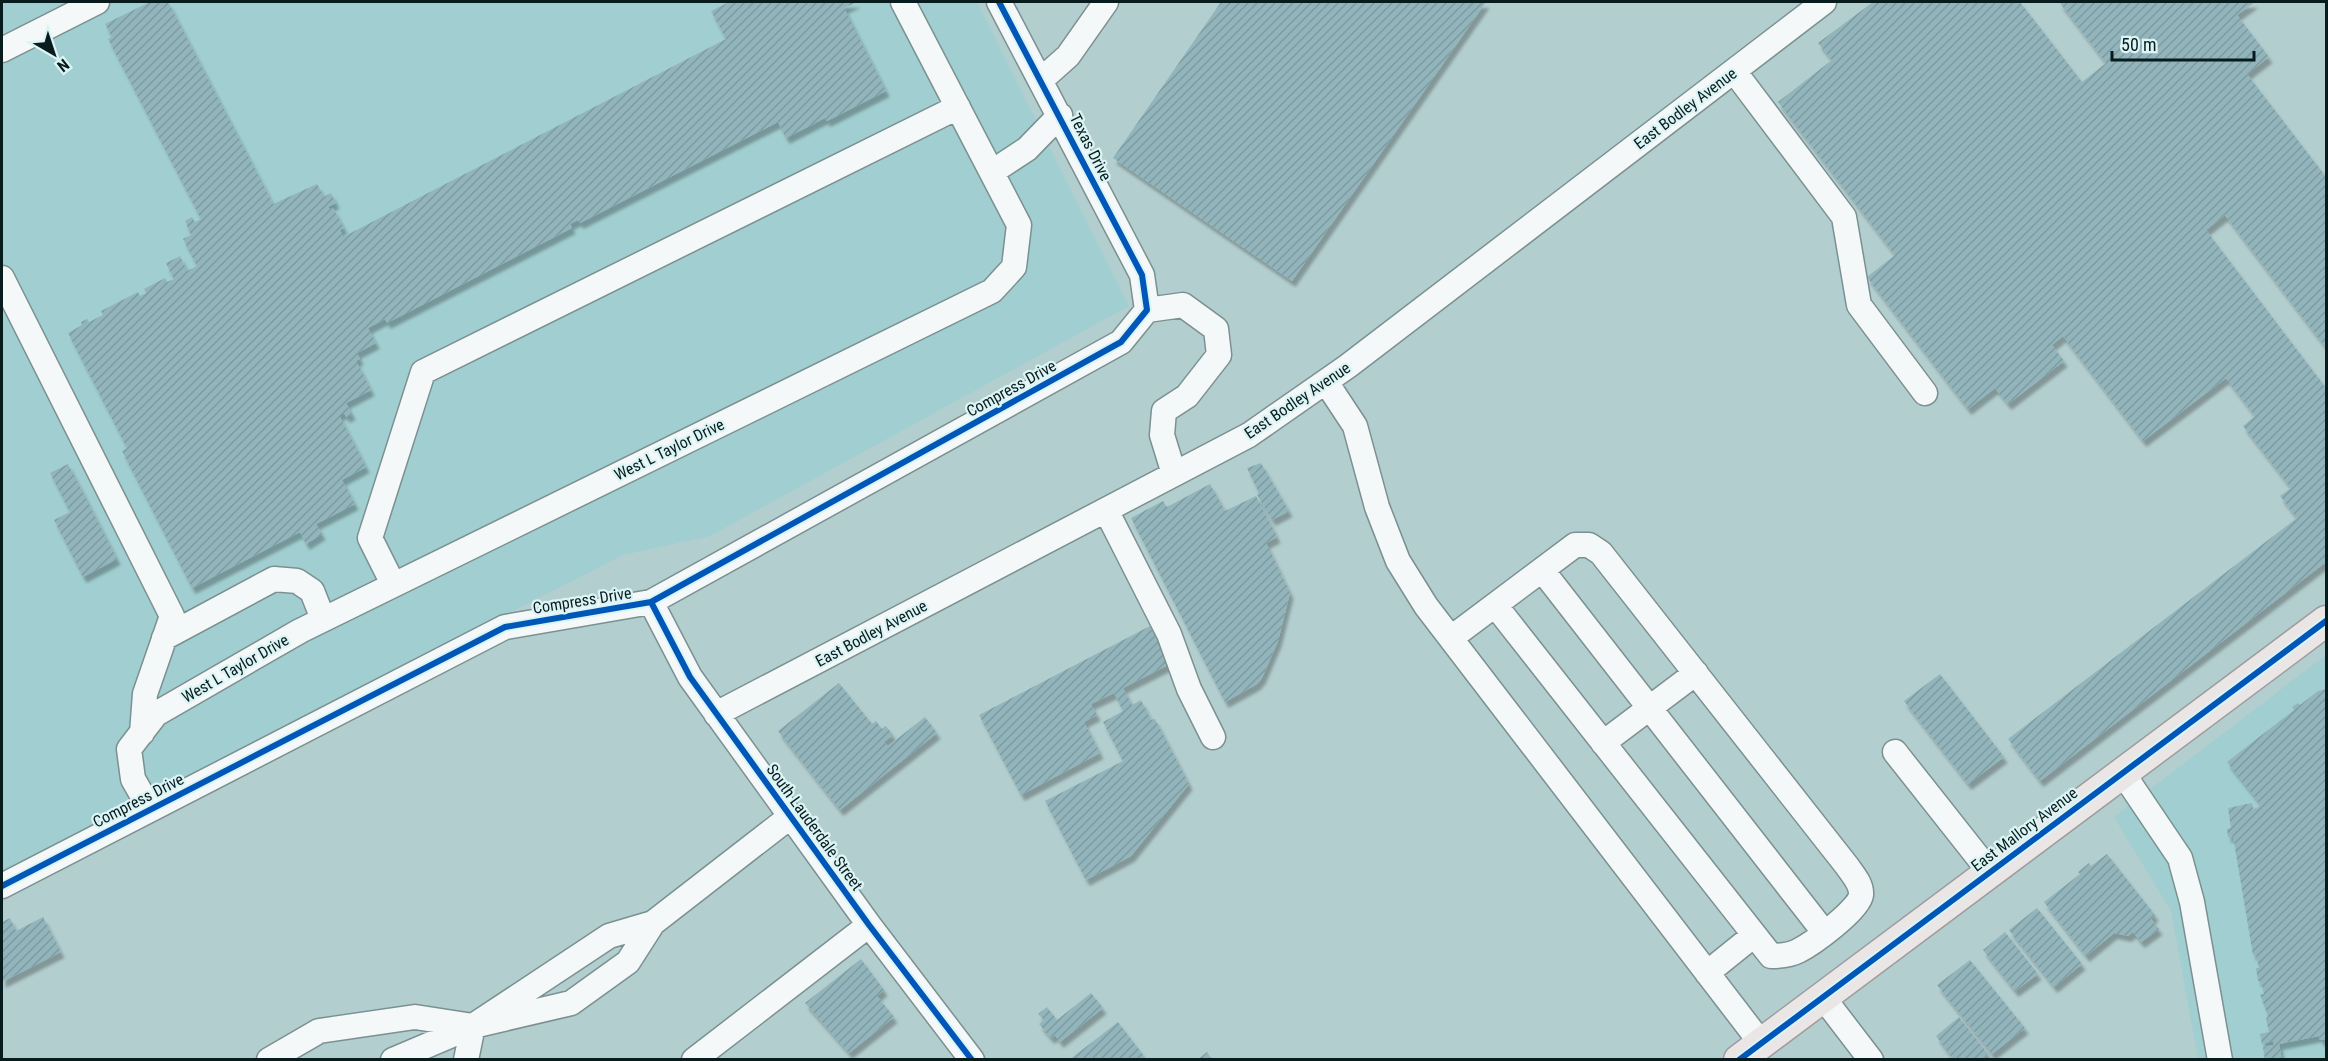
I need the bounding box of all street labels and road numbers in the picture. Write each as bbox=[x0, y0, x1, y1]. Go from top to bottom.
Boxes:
street label: East Bodley Avenue bbox=[1630, 64, 1740, 153]
street label: Texas Drive bbox=[1066, 111, 1116, 184]
street label: Compress Drive bbox=[963, 356, 1059, 421]
street label: East Bodley Avenue bbox=[1241, 358, 1354, 443]
street label: West L Taylor Drive bbox=[611, 415, 727, 484]
street label: Compress Drive bbox=[531, 583, 633, 618]
street label: East Bodley Avenue bbox=[812, 596, 930, 671]
street label: West L Taylor Drive bbox=[179, 630, 292, 707]
street label: South Lauderdale Street bbox=[762, 761, 867, 894]
street label: Compress Drive bbox=[90, 769, 187, 831]
street label: East Mallory Avenue bbox=[1968, 783, 2081, 875]

